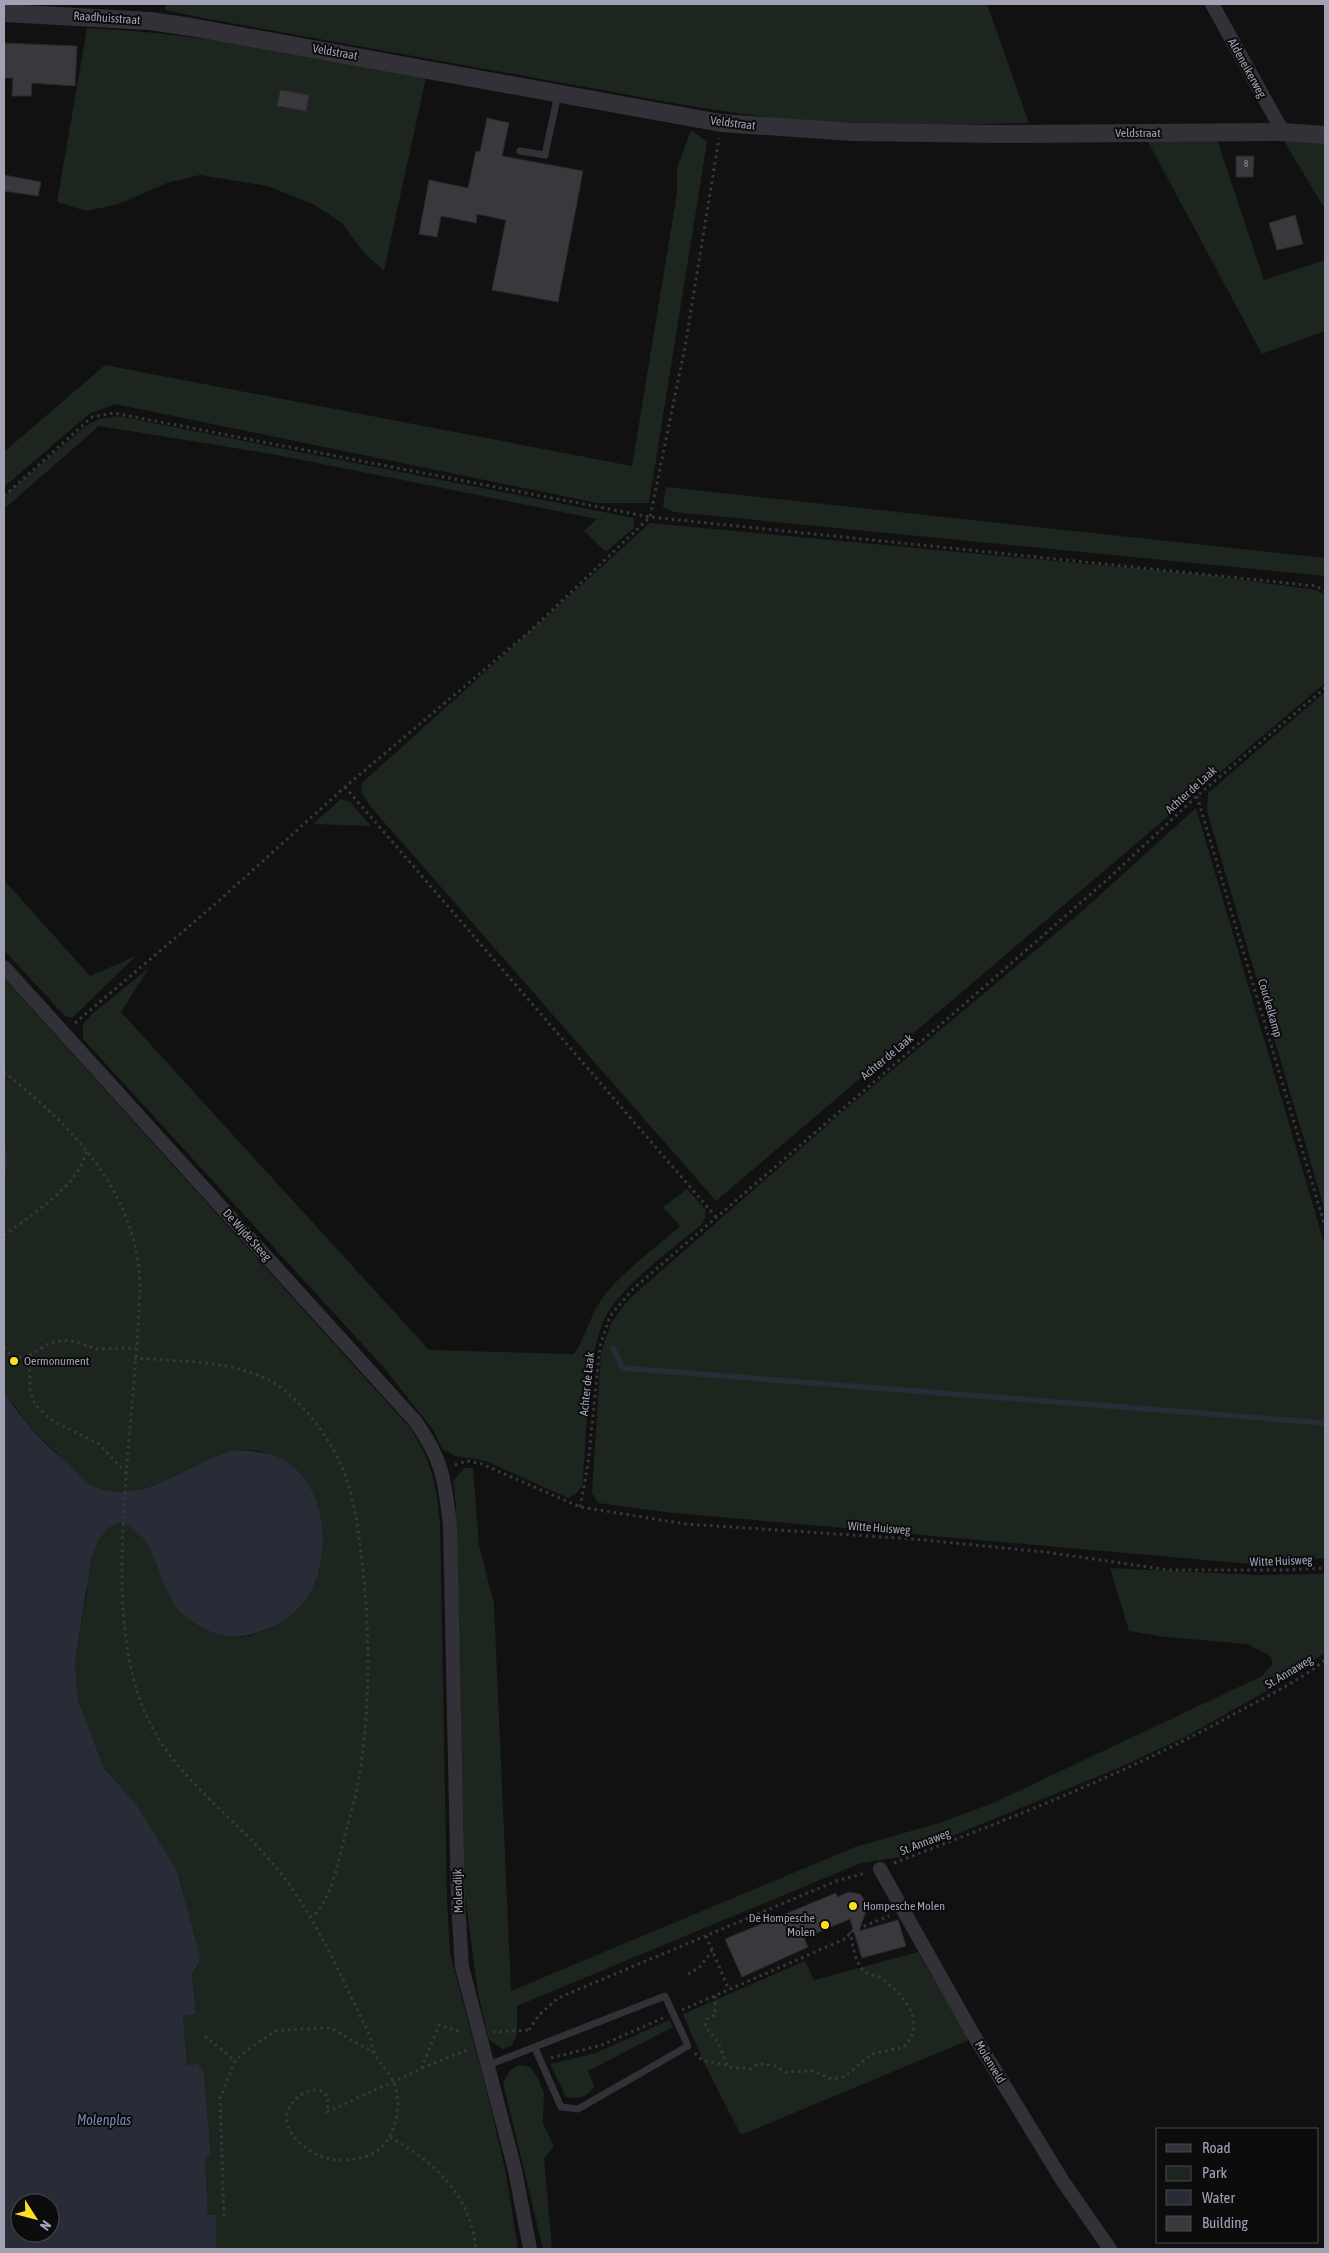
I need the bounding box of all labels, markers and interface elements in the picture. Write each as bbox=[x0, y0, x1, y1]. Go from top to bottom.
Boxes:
street label: Raadhuisstraat bbox=[73, 9, 141, 27]
street label: Aldeneikerweg bbox=[1225, 36, 1269, 101]
street label: Veldstraat bbox=[311, 41, 359, 63]
street label: Veldstraat bbox=[710, 113, 757, 133]
street label: Veldstraat bbox=[1115, 126, 1161, 140]
house number: 8 bbox=[1244, 158, 1249, 169]
street label: Achter de Laak bbox=[1163, 763, 1220, 817]
street label: Couckelkamp bbox=[1255, 977, 1285, 1039]
street label: Achter de Laak bbox=[858, 1031, 917, 1083]
street label: De Wijde Steeg bbox=[220, 1206, 275, 1265]
street label: Achter de Laak bbox=[577, 1351, 597, 1417]
place label: Oermonument bbox=[24, 1354, 90, 1368]
marker: Oermonument bbox=[8, 1355, 20, 1367]
street label: Witte Huisweg bbox=[847, 1519, 912, 1537]
street label: Witte Huisweg bbox=[1249, 1553, 1313, 1569]
street label: St. Annaweg bbox=[1263, 1652, 1316, 1692]
street label: St. Annaweg bbox=[898, 1826, 953, 1858]
street label: Molendijk bbox=[450, 1868, 466, 1913]
place label: Hompesche Molen bbox=[863, 1899, 945, 1913]
marker: Hompesche Molen bbox=[847, 1900, 859, 1912]
place label: De Hompesche Molen bbox=[749, 1911, 815, 1939]
marker: De Hompesche Molen bbox=[819, 1919, 831, 1931]
street label: Molenveld bbox=[972, 2038, 1008, 2086]
water label: Molenplas bbox=[77, 2112, 131, 2128]
legend bbox=[1156, 2128, 1319, 2243]
text: Road bbox=[1202, 2139, 1231, 2156]
text: Park bbox=[1202, 2164, 1227, 2181]
text: Water bbox=[1202, 2189, 1235, 2206]
north arrow bbox=[10, 2193, 60, 2243]
text: Building bbox=[1202, 2214, 1248, 2231]
text: N bbox=[37, 2218, 54, 2234]

